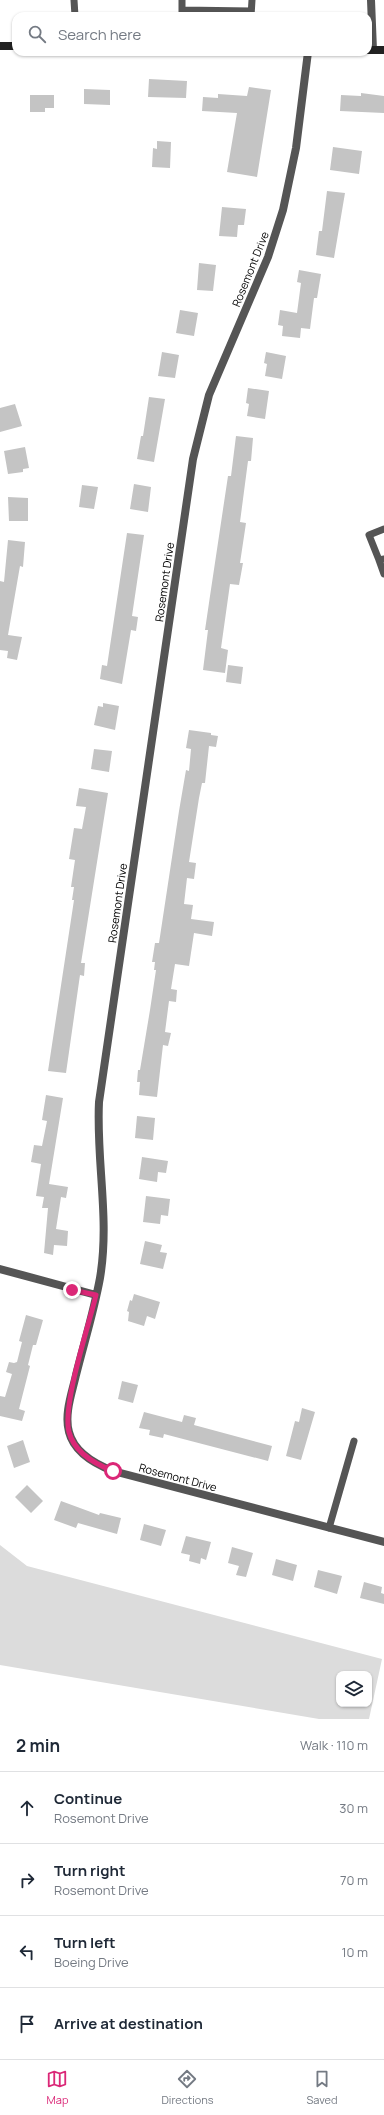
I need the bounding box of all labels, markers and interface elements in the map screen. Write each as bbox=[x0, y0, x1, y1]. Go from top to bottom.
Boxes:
search box bbox=[12, 12, 372, 56]
icon: search bbox=[26, 23, 48, 45]
text: Search here bbox=[58, 24, 141, 45]
street label: Rosemont Drive bbox=[228, 229, 272, 309]
street label: Rosemont Drive bbox=[151, 541, 177, 623]
street label: Rosemont Drive bbox=[104, 862, 130, 944]
route end bbox=[63, 1281, 81, 1299]
street label: Rosemont Drive bbox=[137, 1459, 219, 1495]
route start bbox=[104, 1462, 122, 1480]
map controls bbox=[336, 1671, 372, 1707]
button: layers bbox=[336, 1671, 372, 1707]
text: 2 min bbox=[16, 1734, 60, 1757]
text: Walk · 110 m bbox=[300, 1736, 368, 1754]
text: Continue bbox=[54, 1788, 122, 1809]
icon: ahead bbox=[16, 1797, 38, 1819]
text: 30 m bbox=[339, 1799, 368, 1817]
text: Rosemont Drive bbox=[54, 1809, 149, 1827]
text: Turn right bbox=[54, 1860, 125, 1881]
icon: right bbox=[16, 1869, 38, 1891]
text: 70 m bbox=[340, 1871, 368, 1889]
text: Rosemont Drive bbox=[54, 1881, 149, 1899]
text: Turn left bbox=[54, 1932, 116, 1953]
icon: left bbox=[16, 1941, 38, 1963]
text: 10 m bbox=[341, 1943, 368, 1961]
text: Boeing Drive bbox=[54, 1953, 129, 1971]
icon: arrive bbox=[16, 2013, 38, 2035]
text: Arrive at destination bbox=[54, 2013, 203, 2034]
tab: Map bbox=[46, 2068, 68, 2107]
tab: Directions bbox=[161, 2068, 214, 2107]
tab: Saved bbox=[307, 2068, 338, 2107]

